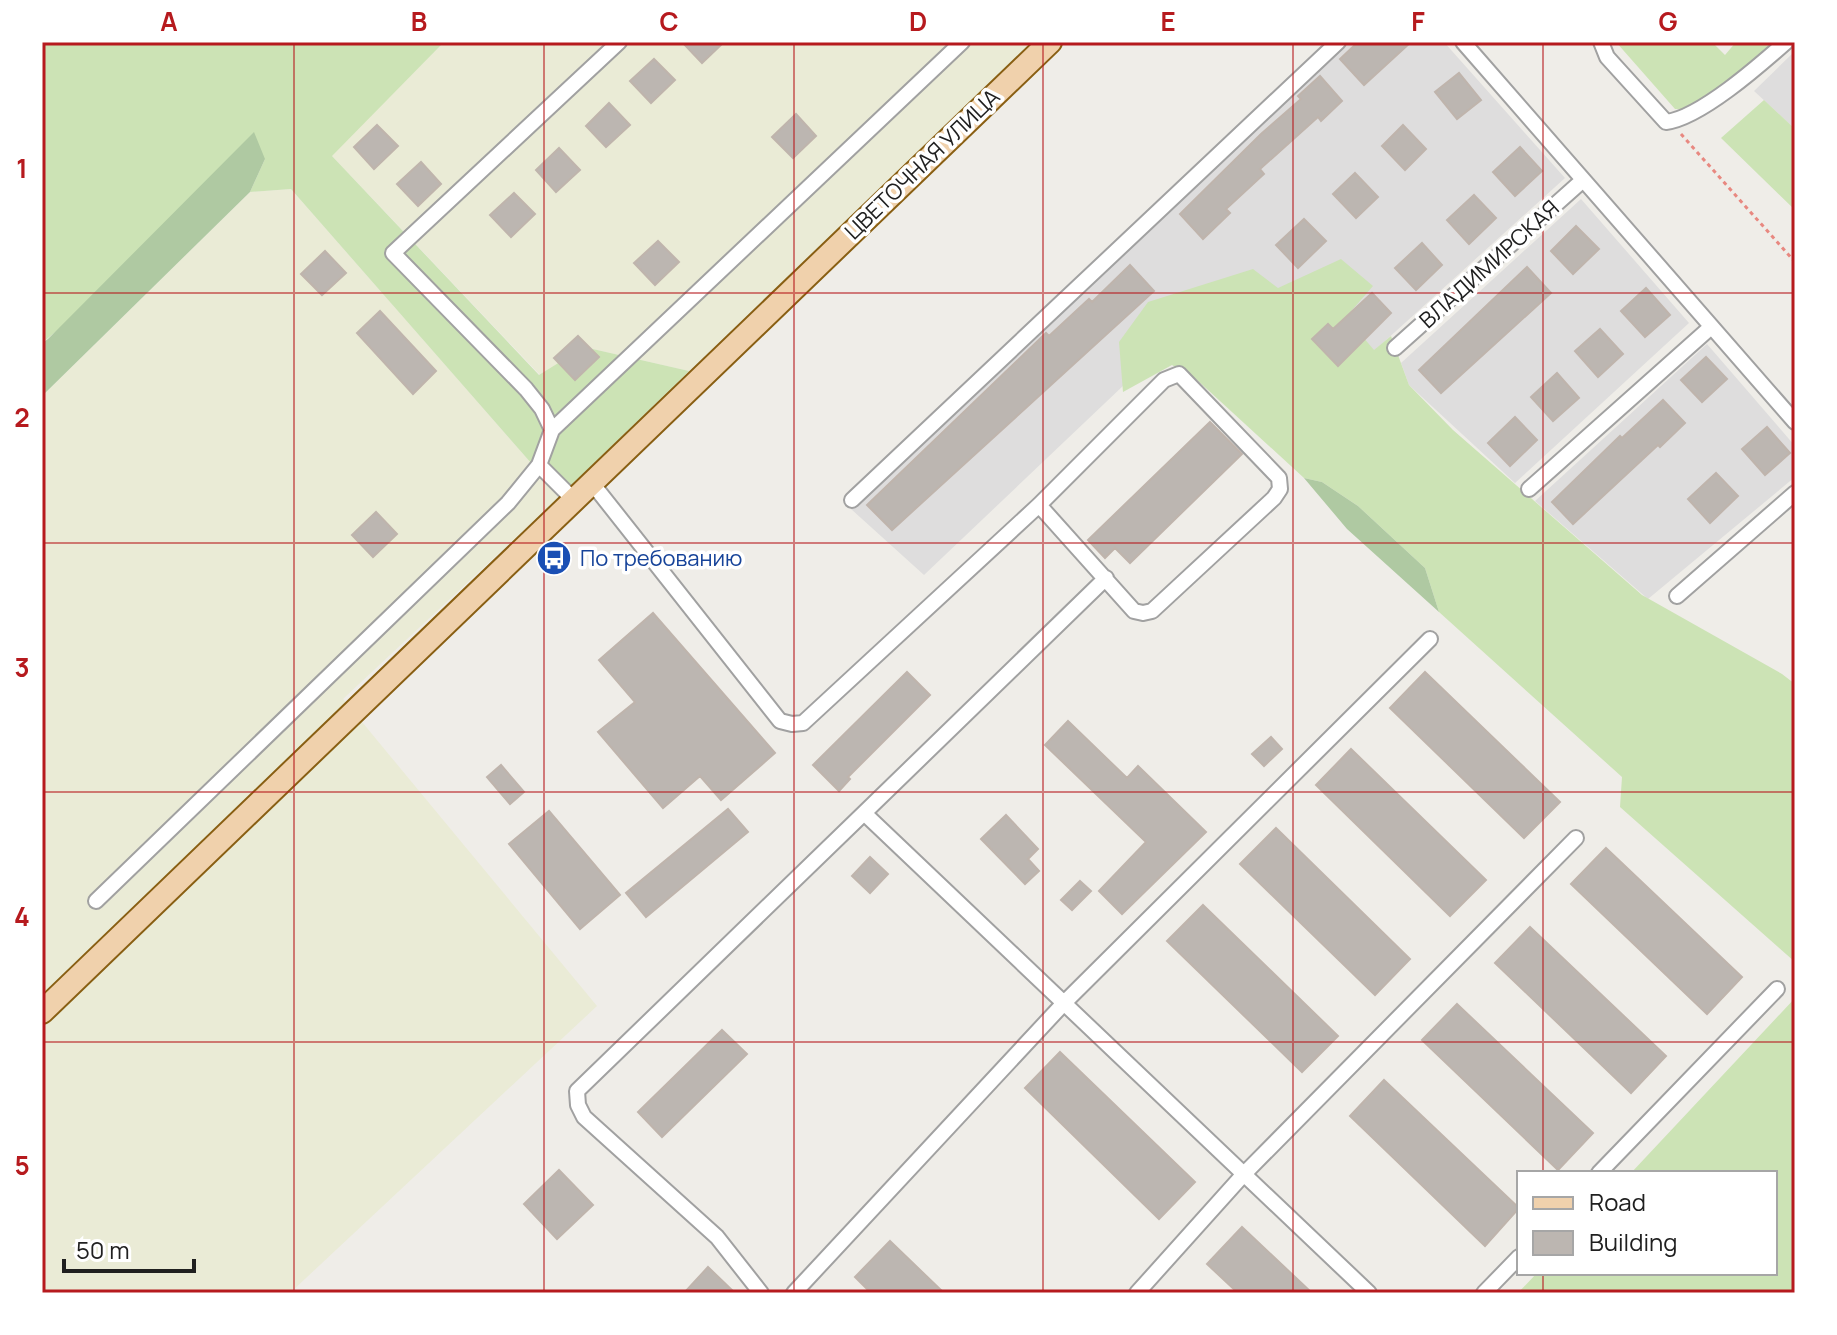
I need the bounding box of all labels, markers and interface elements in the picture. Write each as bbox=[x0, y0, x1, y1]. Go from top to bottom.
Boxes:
text: A bbox=[160, 3, 178, 39]
text: B bbox=[411, 3, 427, 39]
text: C bbox=[659, 3, 679, 39]
text: D bbox=[909, 3, 927, 39]
text: E bbox=[1160, 3, 1176, 39]
text: F bbox=[1411, 3, 1425, 39]
text: G bbox=[1658, 3, 1678, 39]
street label: ЦВЕТОЧНАЯ УЛИЦА bbox=[838, 82, 1006, 246]
text: 1 bbox=[16, 150, 28, 186]
street label: ВЛАДИМИРСКАЯ bbox=[1413, 193, 1565, 335]
text: 2 bbox=[14, 399, 30, 435]
bus stop icon: По требованию bbox=[535, 539, 573, 577]
place label: По требованию bbox=[580, 543, 742, 573]
text: 3 bbox=[14, 649, 30, 685]
text: 4 bbox=[14, 898, 30, 934]
text: 5 bbox=[14, 1147, 30, 1183]
legend bbox=[1517, 1171, 1777, 1275]
text: Road bbox=[1589, 1185, 1646, 1218]
scale bar bbox=[64, 1223, 194, 1273]
text: Building bbox=[1589, 1225, 1677, 1258]
text: 50 m bbox=[76, 1233, 130, 1266]

